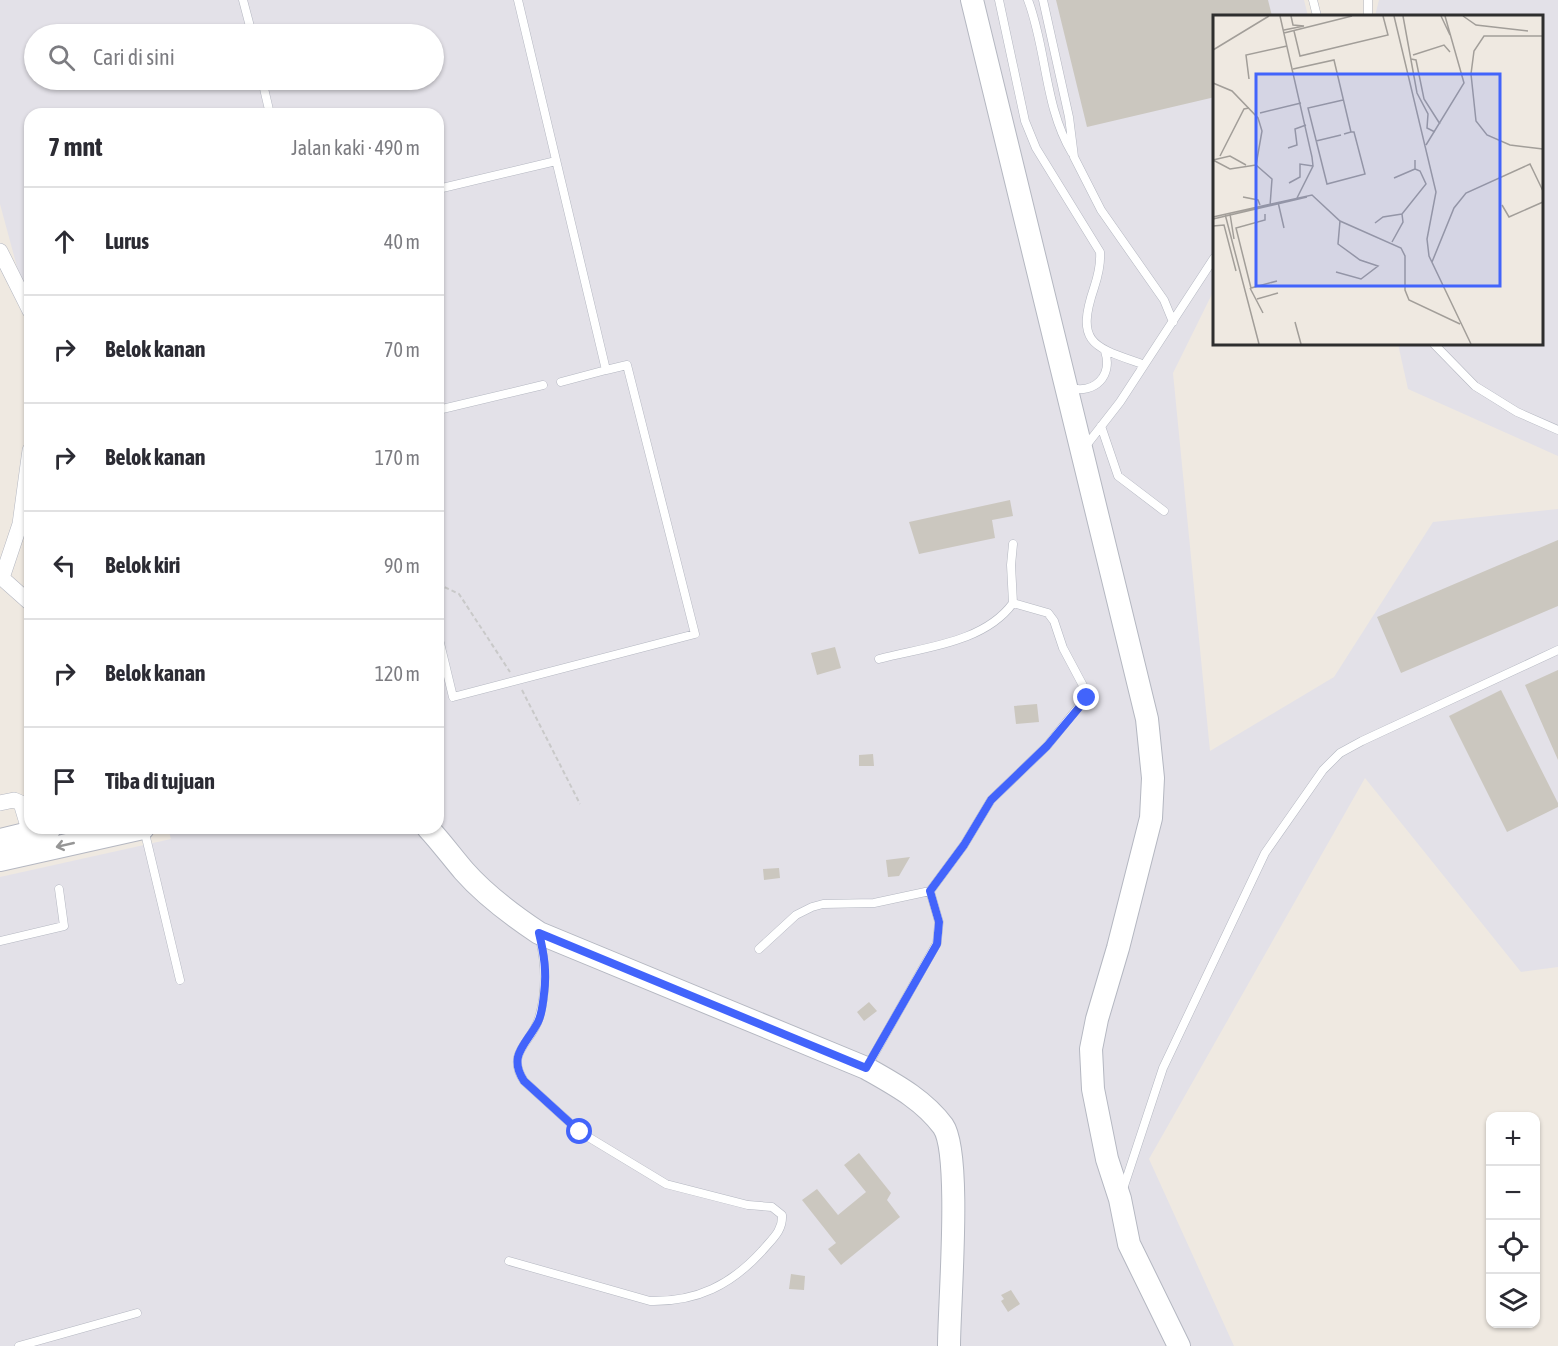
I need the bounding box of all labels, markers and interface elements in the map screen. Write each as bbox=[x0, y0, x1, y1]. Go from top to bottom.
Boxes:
inset map bbox=[1213, 15, 1543, 345]
search box bbox=[24, 24, 444, 90]
icon: search bbox=[45, 41, 78, 74]
text: Cari di sini bbox=[93, 44, 175, 70]
text: 7 mnt bbox=[48, 132, 103, 162]
text: Jalan kaki · 490 m bbox=[291, 136, 420, 159]
icon: ahead bbox=[48, 225, 81, 258]
text: Lurus bbox=[105, 228, 149, 254]
text: 40 m bbox=[384, 230, 420, 253]
icon: right bbox=[48, 333, 81, 366]
text: Belok kanan bbox=[105, 336, 206, 362]
text: 70 m bbox=[384, 338, 420, 361]
icon: right bbox=[48, 441, 81, 474]
text: Belok kanan bbox=[105, 444, 206, 470]
text: 170 m bbox=[375, 446, 420, 469]
icon: left bbox=[48, 549, 81, 582]
text: Belok kiri bbox=[105, 552, 180, 578]
text: 90 m bbox=[384, 554, 420, 577]
icon: right bbox=[48, 657, 81, 690]
text: Belok kanan bbox=[105, 660, 206, 686]
text: 120 m bbox=[375, 662, 420, 685]
route end bbox=[1073, 684, 1099, 710]
icon: arrive bbox=[48, 765, 81, 798]
text: Tiba di tujuan bbox=[105, 768, 215, 794]
one-way arrow bbox=[56, 840, 75, 852]
map controls bbox=[1486, 1112, 1540, 1328]
button: + bbox=[1486, 1112, 1540, 1166]
route start bbox=[566, 1118, 592, 1144]
button: − bbox=[1486, 1166, 1540, 1220]
button: locate bbox=[1486, 1220, 1540, 1274]
button: layers bbox=[1486, 1274, 1540, 1328]

